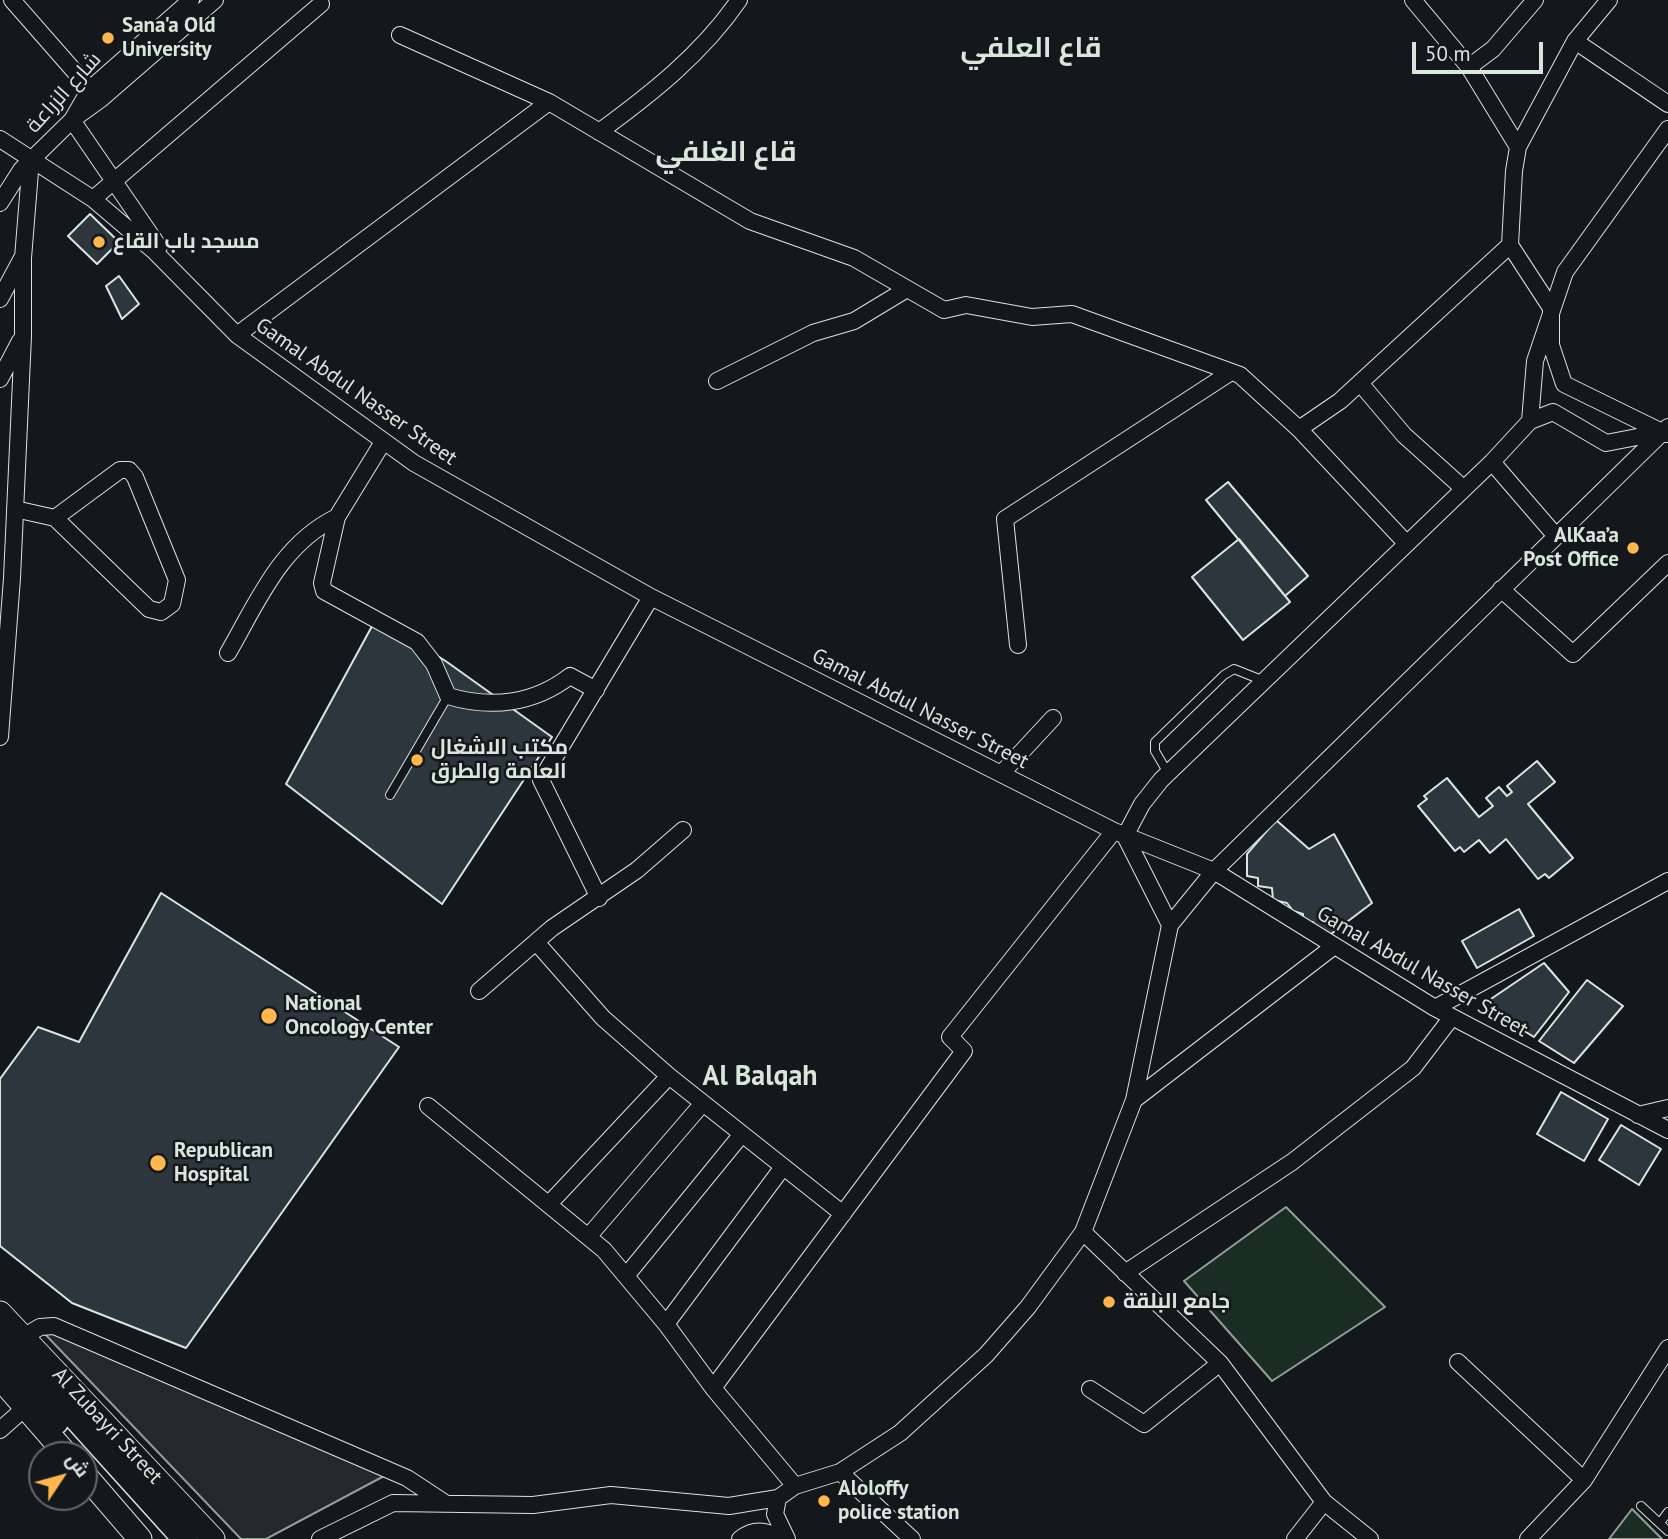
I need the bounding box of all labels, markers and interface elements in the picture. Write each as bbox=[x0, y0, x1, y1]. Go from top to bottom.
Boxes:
place label: Sana'a Old University bbox=[122, 13, 216, 63]
scale bar bbox=[1416, 28, 1547, 72]
marker: Sana'a Old University bbox=[100, 30, 116, 46]
district label: قاع العلفي bbox=[960, 32, 1102, 66]
text: 50 m bbox=[1425, 40, 1471, 67]
street label: شارع الزراعة bbox=[21, 48, 107, 138]
district label: قاع الغلفي bbox=[655, 136, 797, 170]
place label: مسجد باب القاع bbox=[113, 229, 260, 255]
marker: مسجد باب القاع bbox=[91, 234, 107, 250]
street label: Gamal Abdul Nasser Street bbox=[251, 313, 461, 471]
place label: AlKaa’a Post Office bbox=[1523, 523, 1619, 573]
marker: AlKaa’a Post Office bbox=[1625, 540, 1641, 556]
street label: Gamal Abdul Nasser Street bbox=[807, 643, 1033, 775]
place label: مكتب الاشغال العامة والطرق bbox=[431, 735, 568, 785]
marker: مكتب الاشغال العامة والطرق bbox=[409, 752, 425, 768]
street label: Gamal Abdul Nasser Street bbox=[1312, 901, 1532, 1043]
place label: National Oncology Center bbox=[285, 991, 433, 1041]
marker: National Oncology Center bbox=[259, 1006, 279, 1026]
district label: Al Balqah bbox=[702, 1060, 818, 1094]
place label: Republican Hospital bbox=[174, 1138, 273, 1188]
marker: Republican Hospital bbox=[148, 1153, 168, 1173]
place label: جامع البلقة bbox=[1123, 1289, 1230, 1315]
marker: جامع البلقة bbox=[1101, 1294, 1117, 1310]
street label: Al Zubayri Street bbox=[47, 1363, 167, 1489]
north arrow bbox=[28, 1441, 98, 1511]
text: ش bbox=[61, 1448, 95, 1482]
place label: Aloloffy police station bbox=[838, 1476, 959, 1526]
marker: Aloloffy police station bbox=[816, 1493, 832, 1509]

